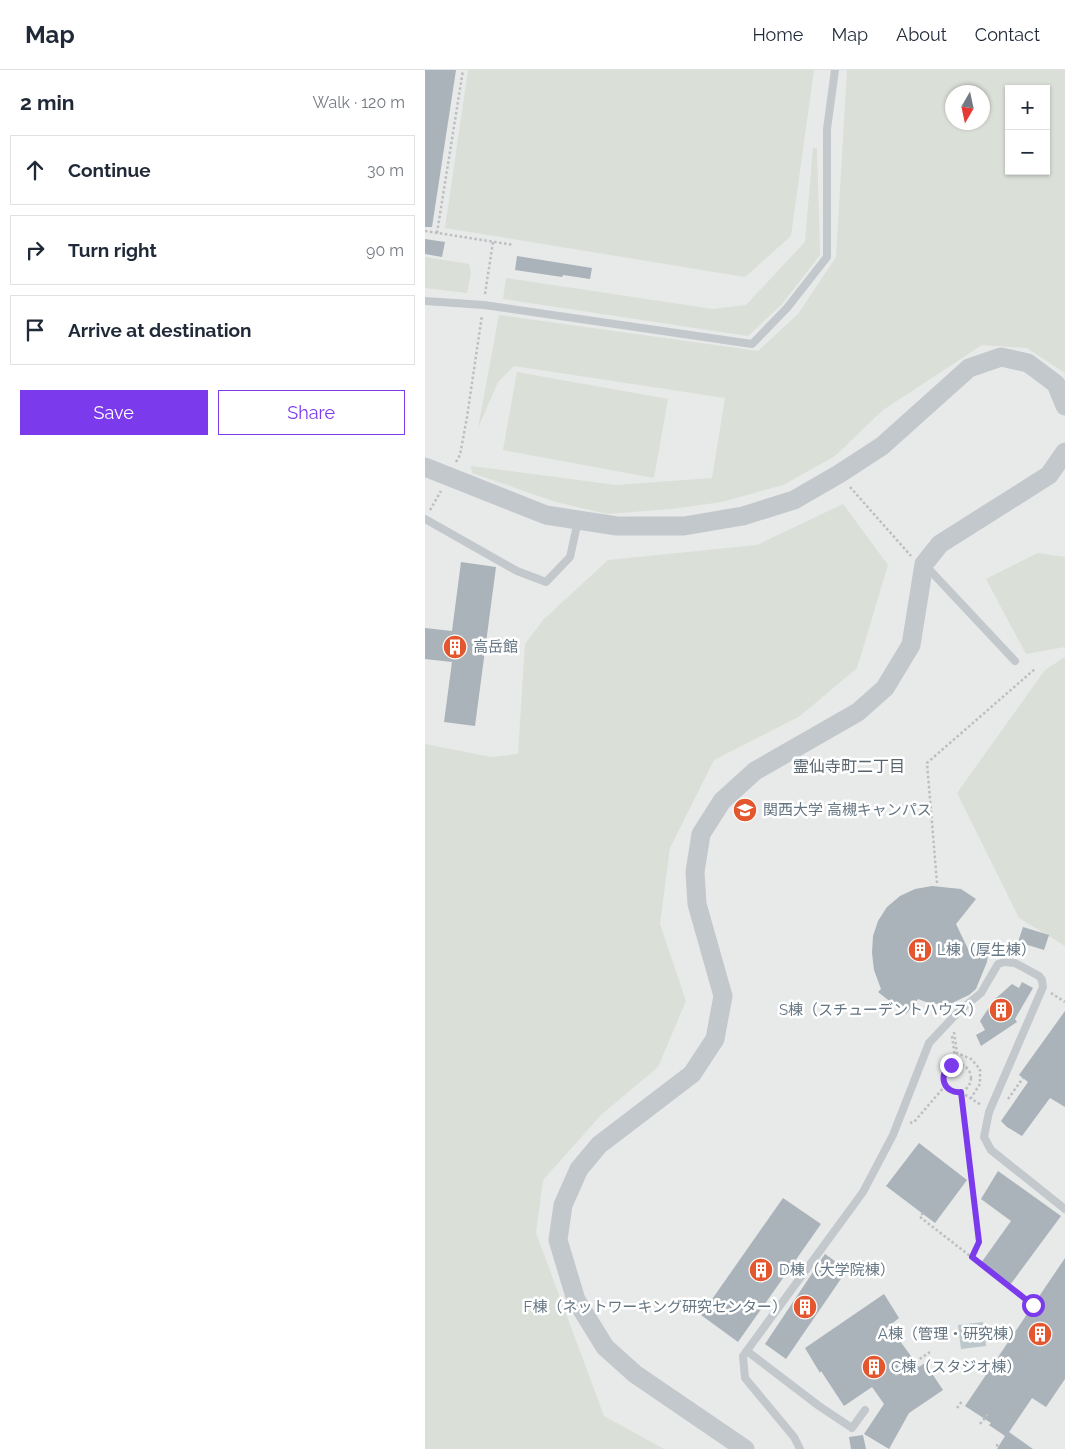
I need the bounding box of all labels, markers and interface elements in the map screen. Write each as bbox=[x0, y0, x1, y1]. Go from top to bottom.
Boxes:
text: Map bbox=[25, 20, 75, 49]
text: Home bbox=[752, 24, 803, 45]
text: Map bbox=[831, 24, 868, 45]
text: About bbox=[896, 24, 947, 45]
text: Contact bbox=[975, 24, 1040, 45]
north arrow bbox=[945, 85, 990, 130]
map controls bbox=[1005, 85, 1050, 175]
button: + bbox=[1005, 85, 1050, 130]
text: 2 min bbox=[20, 90, 74, 115]
text: Walk · 120 m bbox=[313, 93, 405, 112]
button: − bbox=[1005, 130, 1050, 175]
icon: ahead bbox=[21, 156, 49, 184]
text: Continue bbox=[68, 159, 151, 181]
text: 30 m bbox=[367, 161, 404, 180]
icon: right bbox=[21, 236, 49, 264]
text: Turn right bbox=[68, 239, 157, 261]
text: 90 m bbox=[366, 241, 404, 260]
icon: arrive bbox=[21, 316, 49, 344]
text: Arrive at destination bbox=[68, 319, 252, 341]
button: Save bbox=[20, 390, 208, 435]
button: Share bbox=[218, 390, 405, 435]
building icon: 高岳館 bbox=[442, 634, 468, 660]
place label: 高岳館 bbox=[473, 638, 518, 656]
district label: 霊仙寺町二丁目 bbox=[793, 757, 905, 776]
school or university icon: 関西大学 高槻キャンパス bbox=[732, 797, 758, 823]
place label: 関西大学 高槻キャンパス bbox=[763, 801, 932, 819]
building icon: L棟（厚生棟） bbox=[907, 937, 933, 963]
place label: L棟（厚生棟） bbox=[937, 941, 1036, 959]
building icon: S棟（スチューデントハウス） bbox=[988, 997, 1014, 1023]
place label: S棟（スチューデントハウス） bbox=[779, 1001, 983, 1019]
route end bbox=[940, 1054, 963, 1077]
building icon: D棟（大学院棟） bbox=[748, 1257, 774, 1283]
place label: D棟（大学院棟） bbox=[779, 1261, 895, 1279]
building icon: F棟（ネットワーキング研究センター） bbox=[792, 1294, 818, 1320]
route start bbox=[1022, 1294, 1045, 1317]
place label: F棟（ネットワーキング研究センター） bbox=[524, 1298, 787, 1316]
building icon: A棟（管理・研究棟） bbox=[1027, 1321, 1053, 1347]
place label: A棟（管理・研究棟） bbox=[878, 1325, 1023, 1343]
building icon: C棟（スタジオ棟） bbox=[861, 1354, 887, 1380]
place label: C棟（スタジオ棟） bbox=[891, 1358, 1021, 1376]

